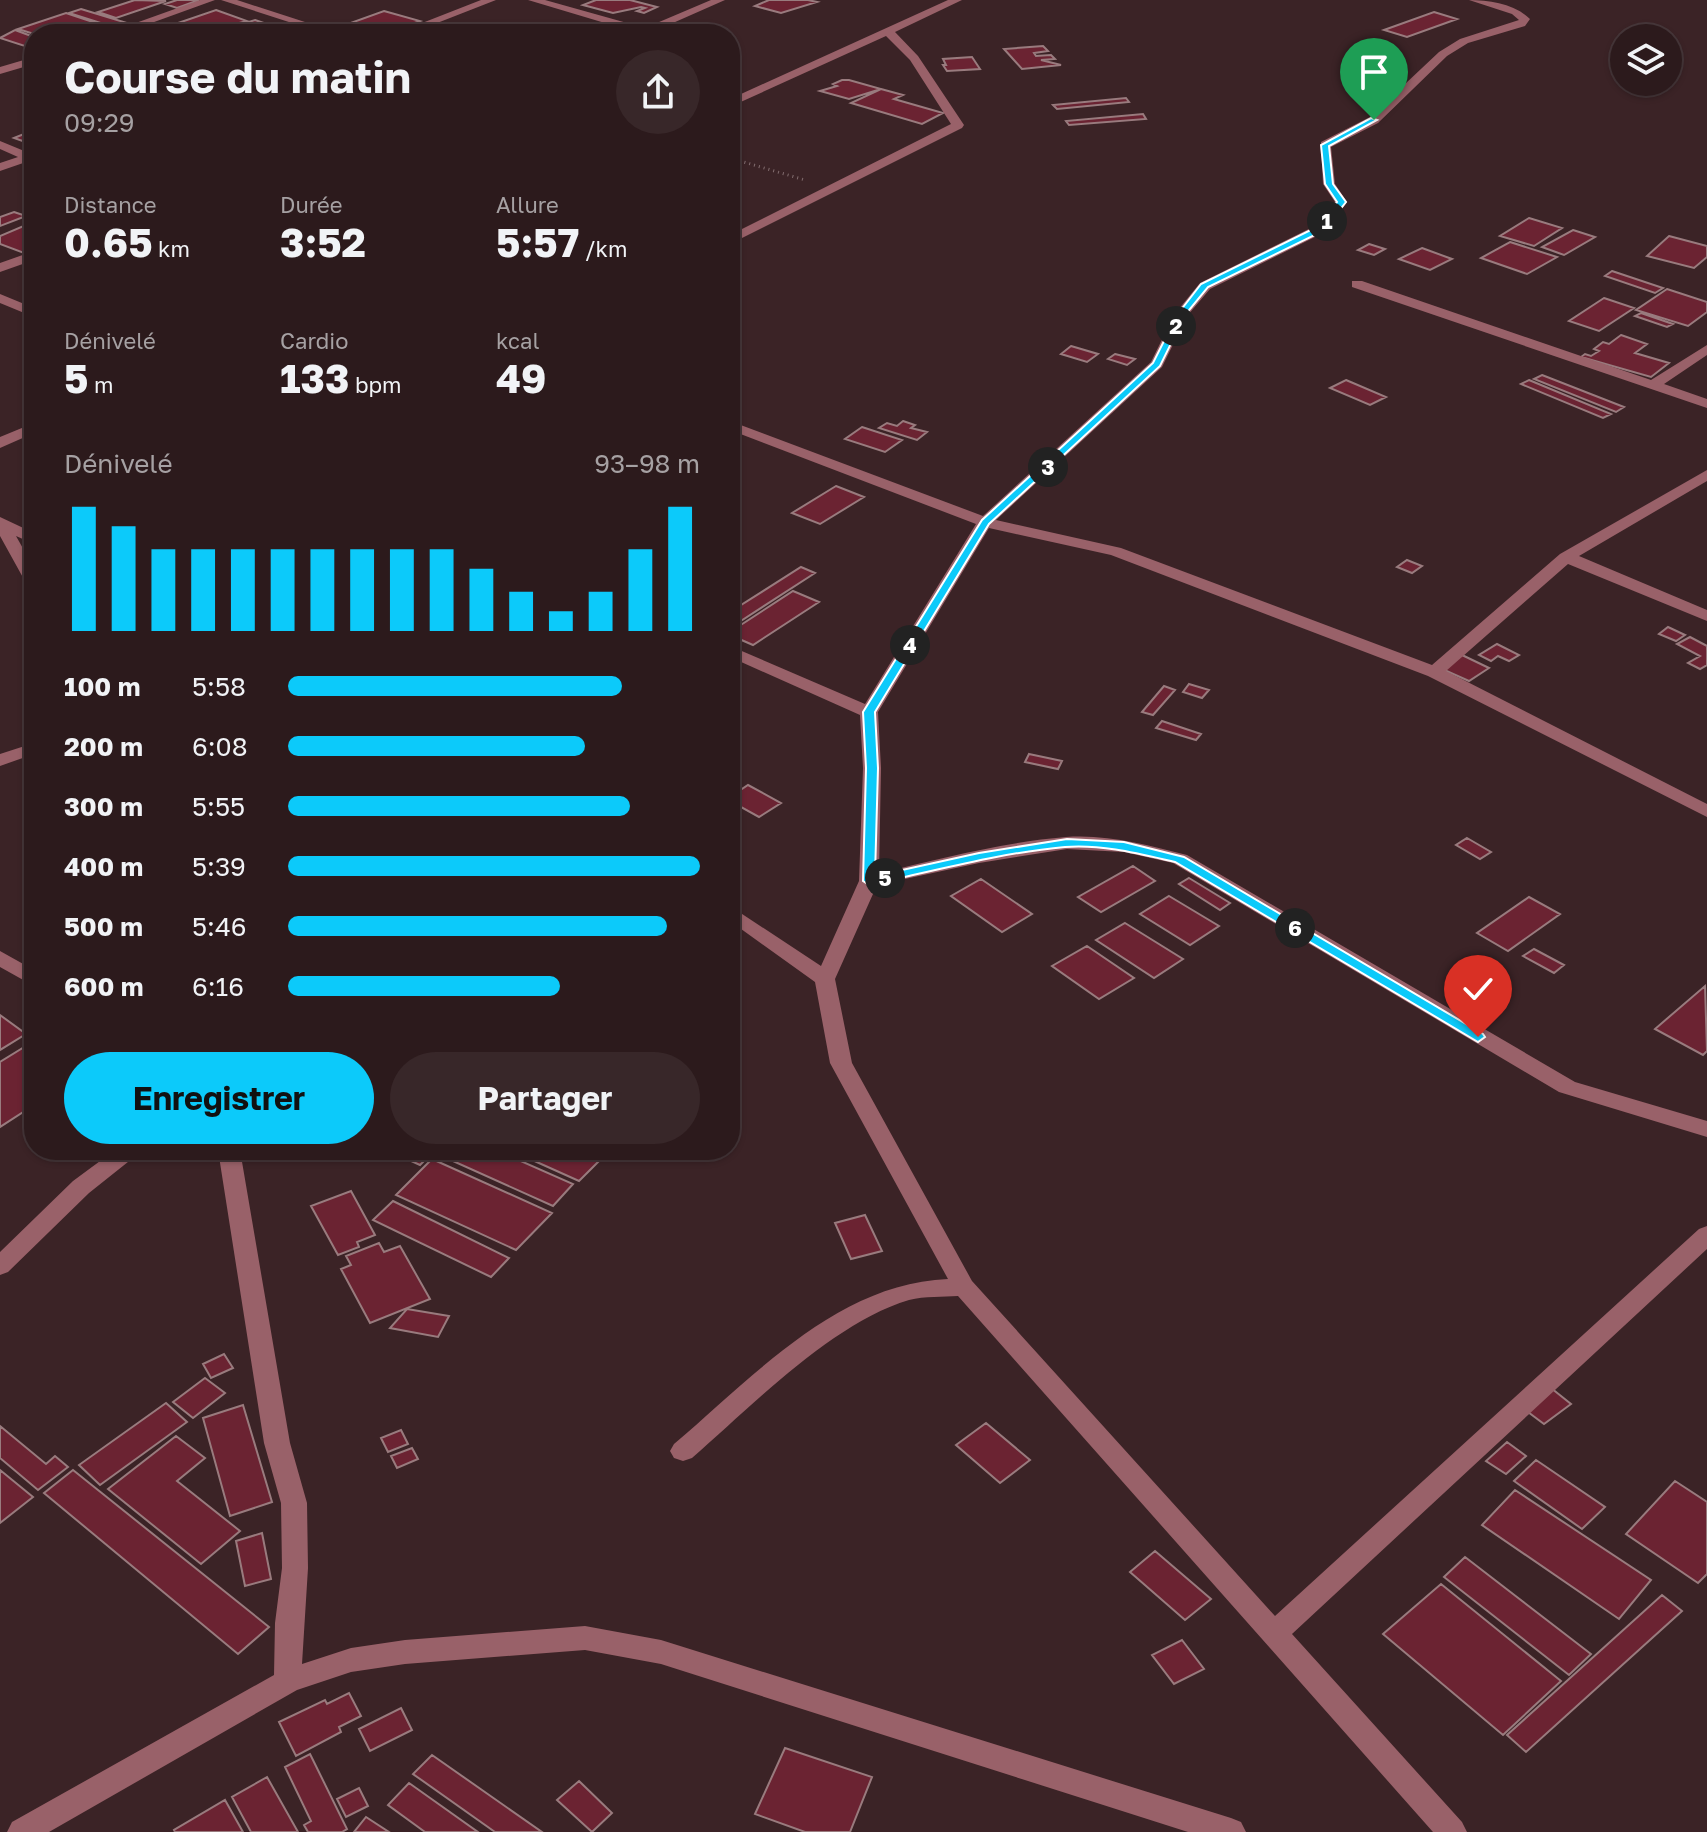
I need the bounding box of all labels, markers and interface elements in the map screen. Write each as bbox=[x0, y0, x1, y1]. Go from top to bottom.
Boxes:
map controls bbox=[1610, 24, 1682, 96]
button: layers bbox=[1610, 24, 1682, 96]
pin bbox=[1340, 38, 1408, 120]
text: Course du matin bbox=[64, 50, 411, 103]
button: share bbox=[616, 50, 700, 134]
icon: arrive bbox=[1352, 50, 1396, 94]
text: 09:29 bbox=[64, 107, 134, 138]
text: Distance bbox=[64, 191, 156, 218]
text: Durée bbox=[280, 191, 343, 218]
text: Allure bbox=[496, 191, 559, 218]
pin: 1 bbox=[1307, 201, 1347, 241]
text: 1 bbox=[1321, 207, 1333, 234]
text: 0.65 bbox=[64, 218, 153, 266]
text: 3:52 bbox=[280, 218, 366, 266]
text: 5:57 bbox=[496, 218, 579, 266]
text: km bbox=[153, 235, 190, 262]
text: /km bbox=[579, 235, 627, 262]
pin: 2 bbox=[1156, 306, 1196, 346]
text: 2 bbox=[1169, 312, 1183, 339]
text: Dénivelé bbox=[64, 327, 156, 354]
text: Cardio bbox=[280, 327, 348, 354]
text: kcal bbox=[496, 327, 539, 354]
text: 5 bbox=[64, 354, 88, 402]
text: 133 bbox=[280, 354, 349, 402]
text: 49 bbox=[496, 354, 546, 402]
text: m bbox=[88, 371, 113, 398]
text: bpm bbox=[349, 371, 401, 398]
pin: 3 bbox=[1028, 447, 1068, 487]
text: Dénivelé bbox=[64, 448, 173, 479]
text: 93–98 m bbox=[594, 448, 700, 479]
text: 3 bbox=[1041, 453, 1055, 480]
pin: 4 bbox=[890, 625, 930, 665]
text: 4 bbox=[903, 631, 917, 658]
text: 100 m bbox=[64, 671, 140, 702]
text: 5:58 bbox=[192, 671, 246, 702]
text: 200 m bbox=[64, 731, 143, 762]
text: 6:08 bbox=[192, 731, 248, 762]
text: 300 m bbox=[64, 791, 143, 822]
text: 5:55 bbox=[192, 791, 245, 822]
text: 400 m bbox=[64, 851, 143, 882]
text: 5:39 bbox=[192, 851, 246, 882]
pin: 5 bbox=[865, 858, 905, 898]
text: 5 bbox=[878, 864, 892, 891]
pin: 6 bbox=[1275, 908, 1315, 948]
text: 500 m bbox=[64, 911, 143, 942]
text: 5:46 bbox=[192, 911, 246, 942]
text: 6 bbox=[1288, 914, 1302, 941]
pin bbox=[1444, 955, 1512, 1037]
icon: check bbox=[1456, 967, 1500, 1011]
text: 600 m bbox=[64, 971, 144, 1002]
text: 6:16 bbox=[192, 971, 244, 1002]
button: Enregistrer bbox=[64, 1052, 374, 1144]
button: Partager bbox=[390, 1052, 700, 1144]

